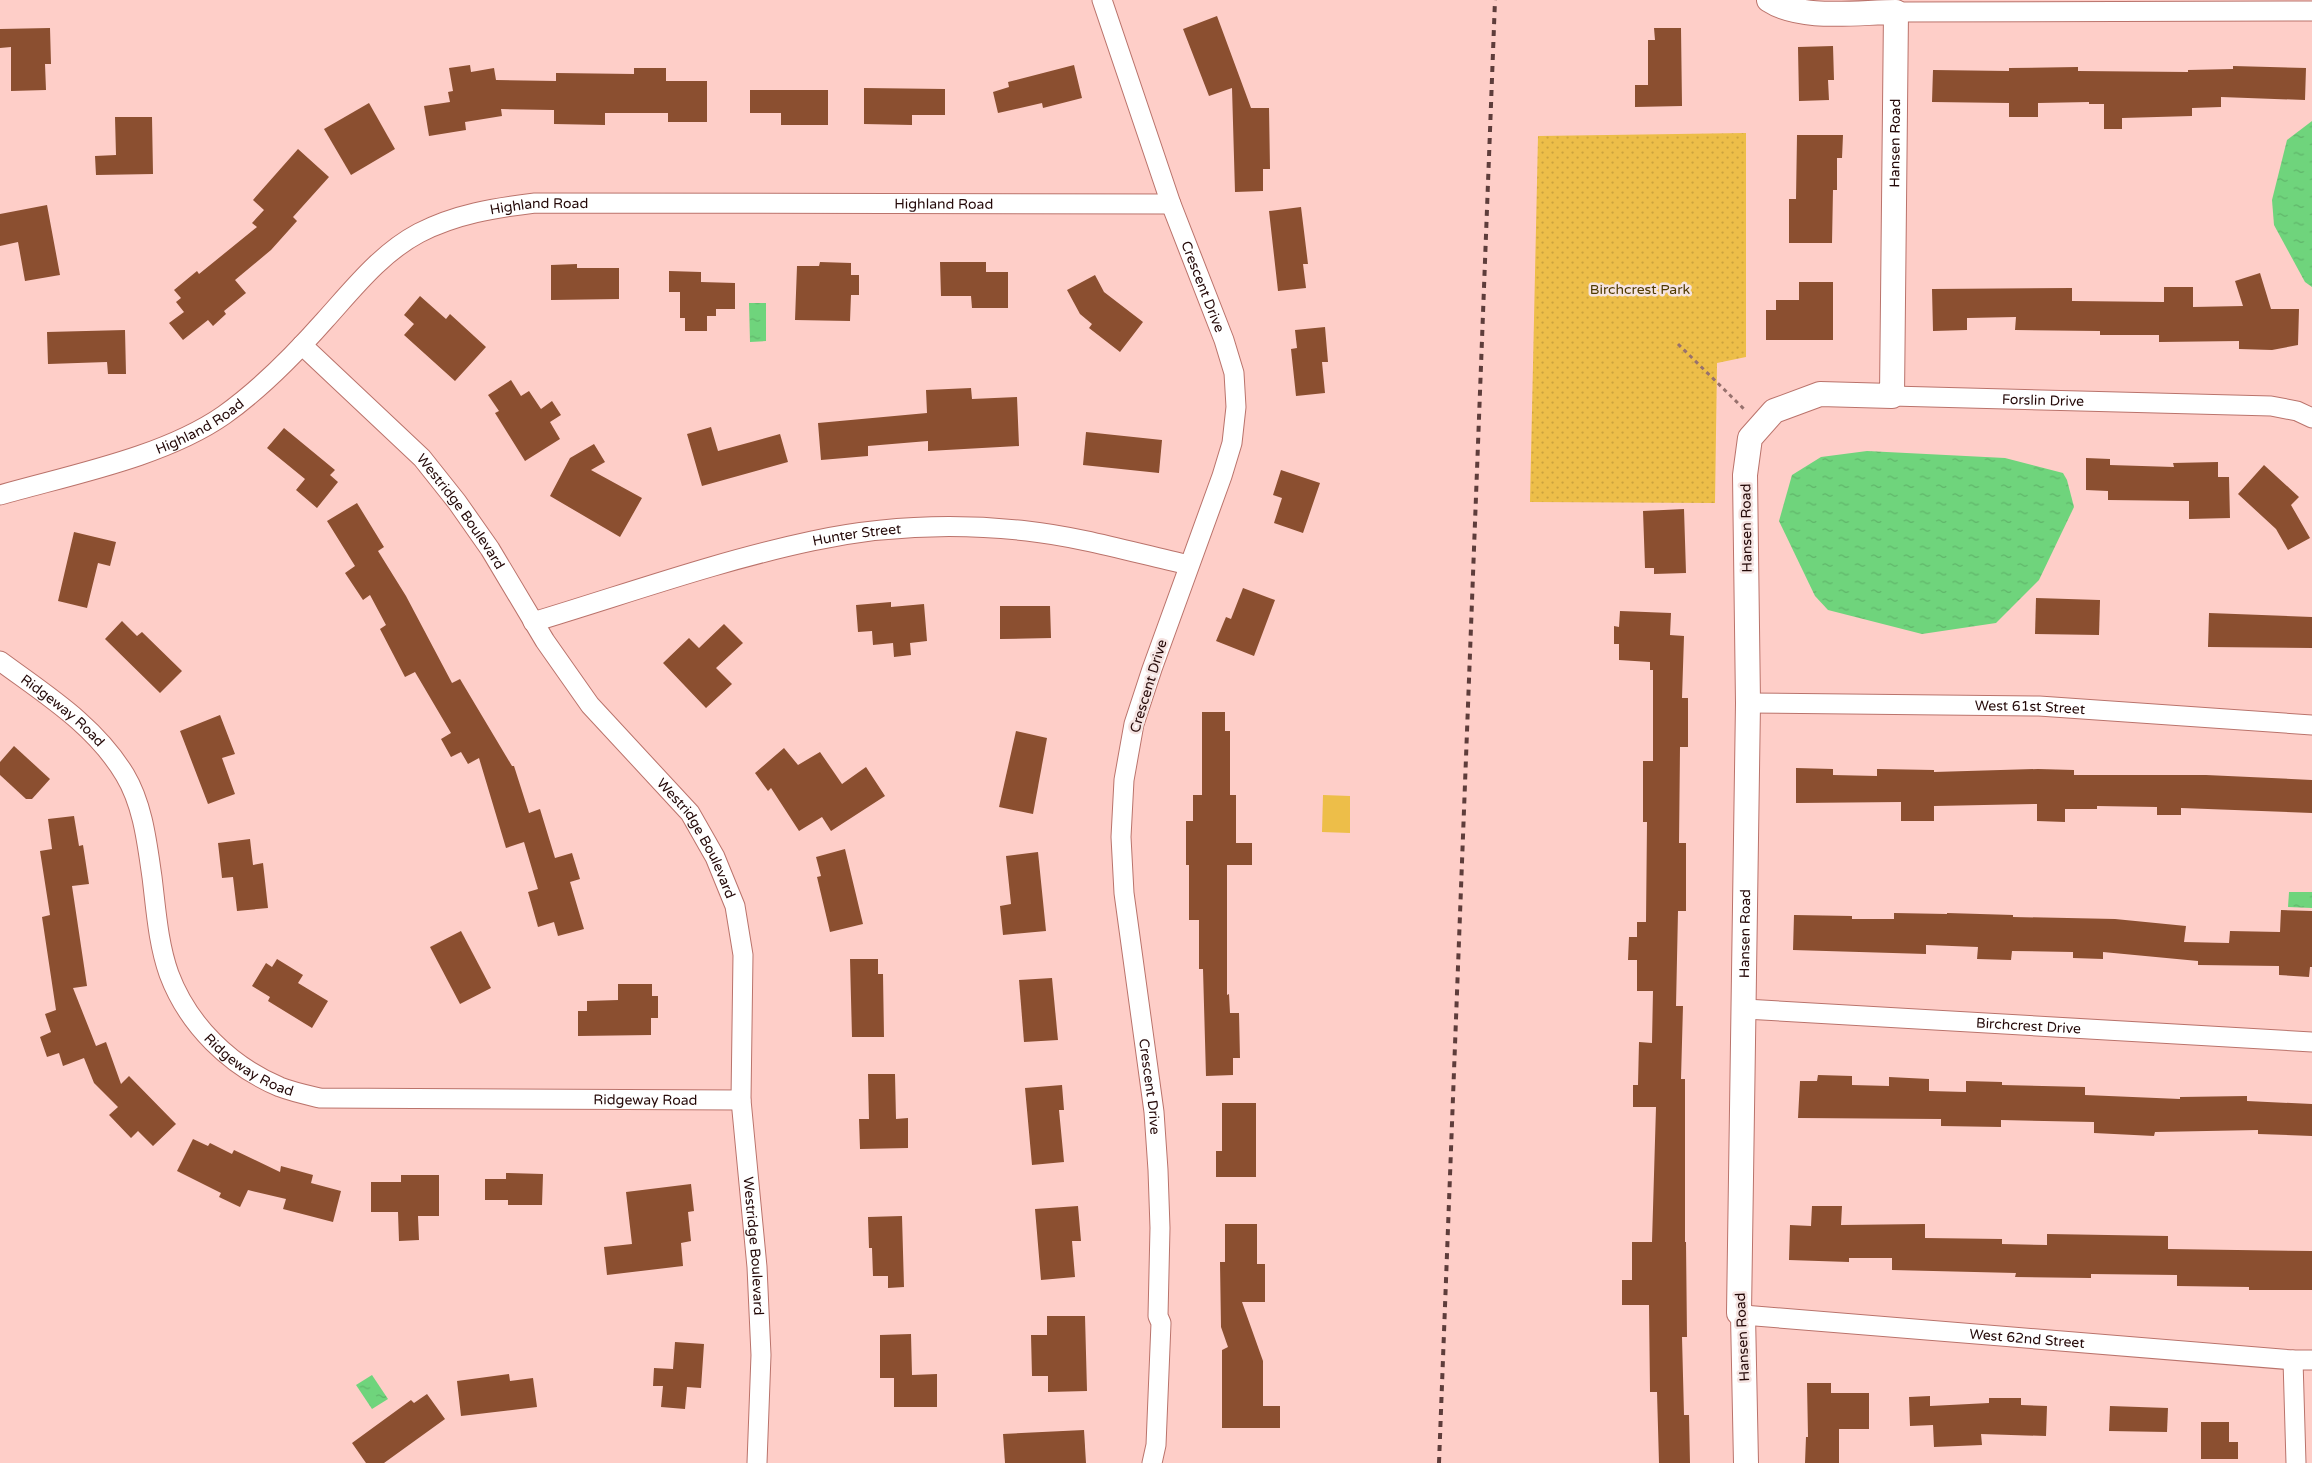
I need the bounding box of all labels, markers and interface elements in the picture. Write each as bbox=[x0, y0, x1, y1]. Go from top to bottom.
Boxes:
street label: Hansen Road bbox=[1886, 99, 1904, 188]
street label: Highland Road bbox=[488, 195, 588, 219]
street label: Highland Road bbox=[894, 196, 993, 213]
street label: Crescent Drive bbox=[1177, 239, 1228, 335]
park label: Birchcrest Park bbox=[1590, 281, 1691, 298]
street label: Forslin Drive bbox=[2002, 391, 2084, 410]
street label: Highland Road bbox=[153, 395, 248, 458]
street label: Westridge Boulevard bbox=[413, 450, 508, 572]
street label: Hansen Road bbox=[1737, 483, 1756, 573]
street label: Hunter Street bbox=[811, 520, 903, 550]
street label: Crescent Drive bbox=[1126, 637, 1171, 735]
street label: Ridgeway Road bbox=[17, 671, 108, 750]
street label: West 61st Street bbox=[1975, 697, 2086, 718]
street label: Westridge Boulevard bbox=[653, 775, 739, 901]
street label: Hansen Road bbox=[1736, 889, 1754, 978]
street label: Birchcrest Drive bbox=[1976, 1014, 2081, 1038]
street label: Ridgeway Road bbox=[200, 1030, 296, 1100]
street label: Crescent Drive bbox=[1135, 1037, 1164, 1135]
street label: Ridgeway Road bbox=[593, 1091, 698, 1109]
street label: Westridge Boulevard bbox=[739, 1176, 767, 1316]
street label: Hansen Road bbox=[1732, 1292, 1753, 1382]
street label: West 62nd Street bbox=[1969, 1326, 2086, 1352]

